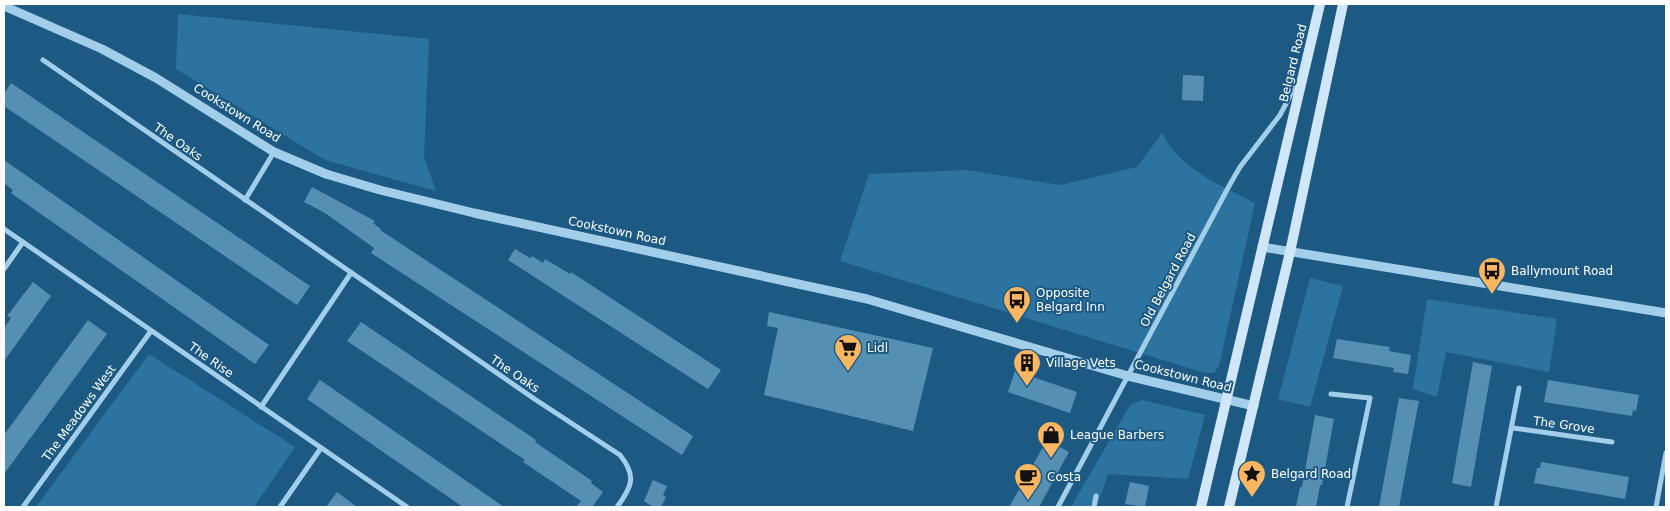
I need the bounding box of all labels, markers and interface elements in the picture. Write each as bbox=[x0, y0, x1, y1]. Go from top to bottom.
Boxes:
street label: Belgard Road bbox=[1277, 22, 1309, 104]
street label: Cookstown Road bbox=[191, 81, 283, 145]
street label: The Oaks bbox=[150, 120, 205, 164]
street label: Cookstown Road bbox=[567, 214, 667, 248]
street label: Old Belgard Road bbox=[1137, 231, 1199, 329]
bus stop icon: Ballymount Road bbox=[1477, 256, 1507, 295]
place label: Ballymount Road bbox=[1511, 264, 1613, 278]
bus stop icon: Opposite Belgard Inn bbox=[1002, 285, 1032, 324]
place label: Opposite Belgard Inn bbox=[1036, 286, 1105, 314]
supermarket icon: Lidl bbox=[833, 333, 863, 372]
street label: The Rise bbox=[185, 339, 236, 380]
place label: Lidl bbox=[867, 341, 888, 355]
building icon: Village Vets bbox=[1012, 348, 1042, 387]
street label: The Oaks bbox=[487, 352, 542, 395]
place label: Village Vets bbox=[1046, 356, 1116, 370]
street label: Cookstown Road bbox=[1133, 357, 1233, 395]
street label: The Meadows West bbox=[39, 362, 119, 465]
street label: The Grove bbox=[1531, 414, 1596, 436]
shop icon: League Barbers bbox=[1036, 420, 1066, 459]
place label: League Barbers bbox=[1070, 428, 1164, 442]
place icon: Belgard Road bbox=[1237, 459, 1267, 498]
cafe icon: Costa bbox=[1013, 462, 1043, 501]
place label: Belgard Road bbox=[1271, 467, 1351, 481]
place label: Costa bbox=[1047, 470, 1081, 484]

